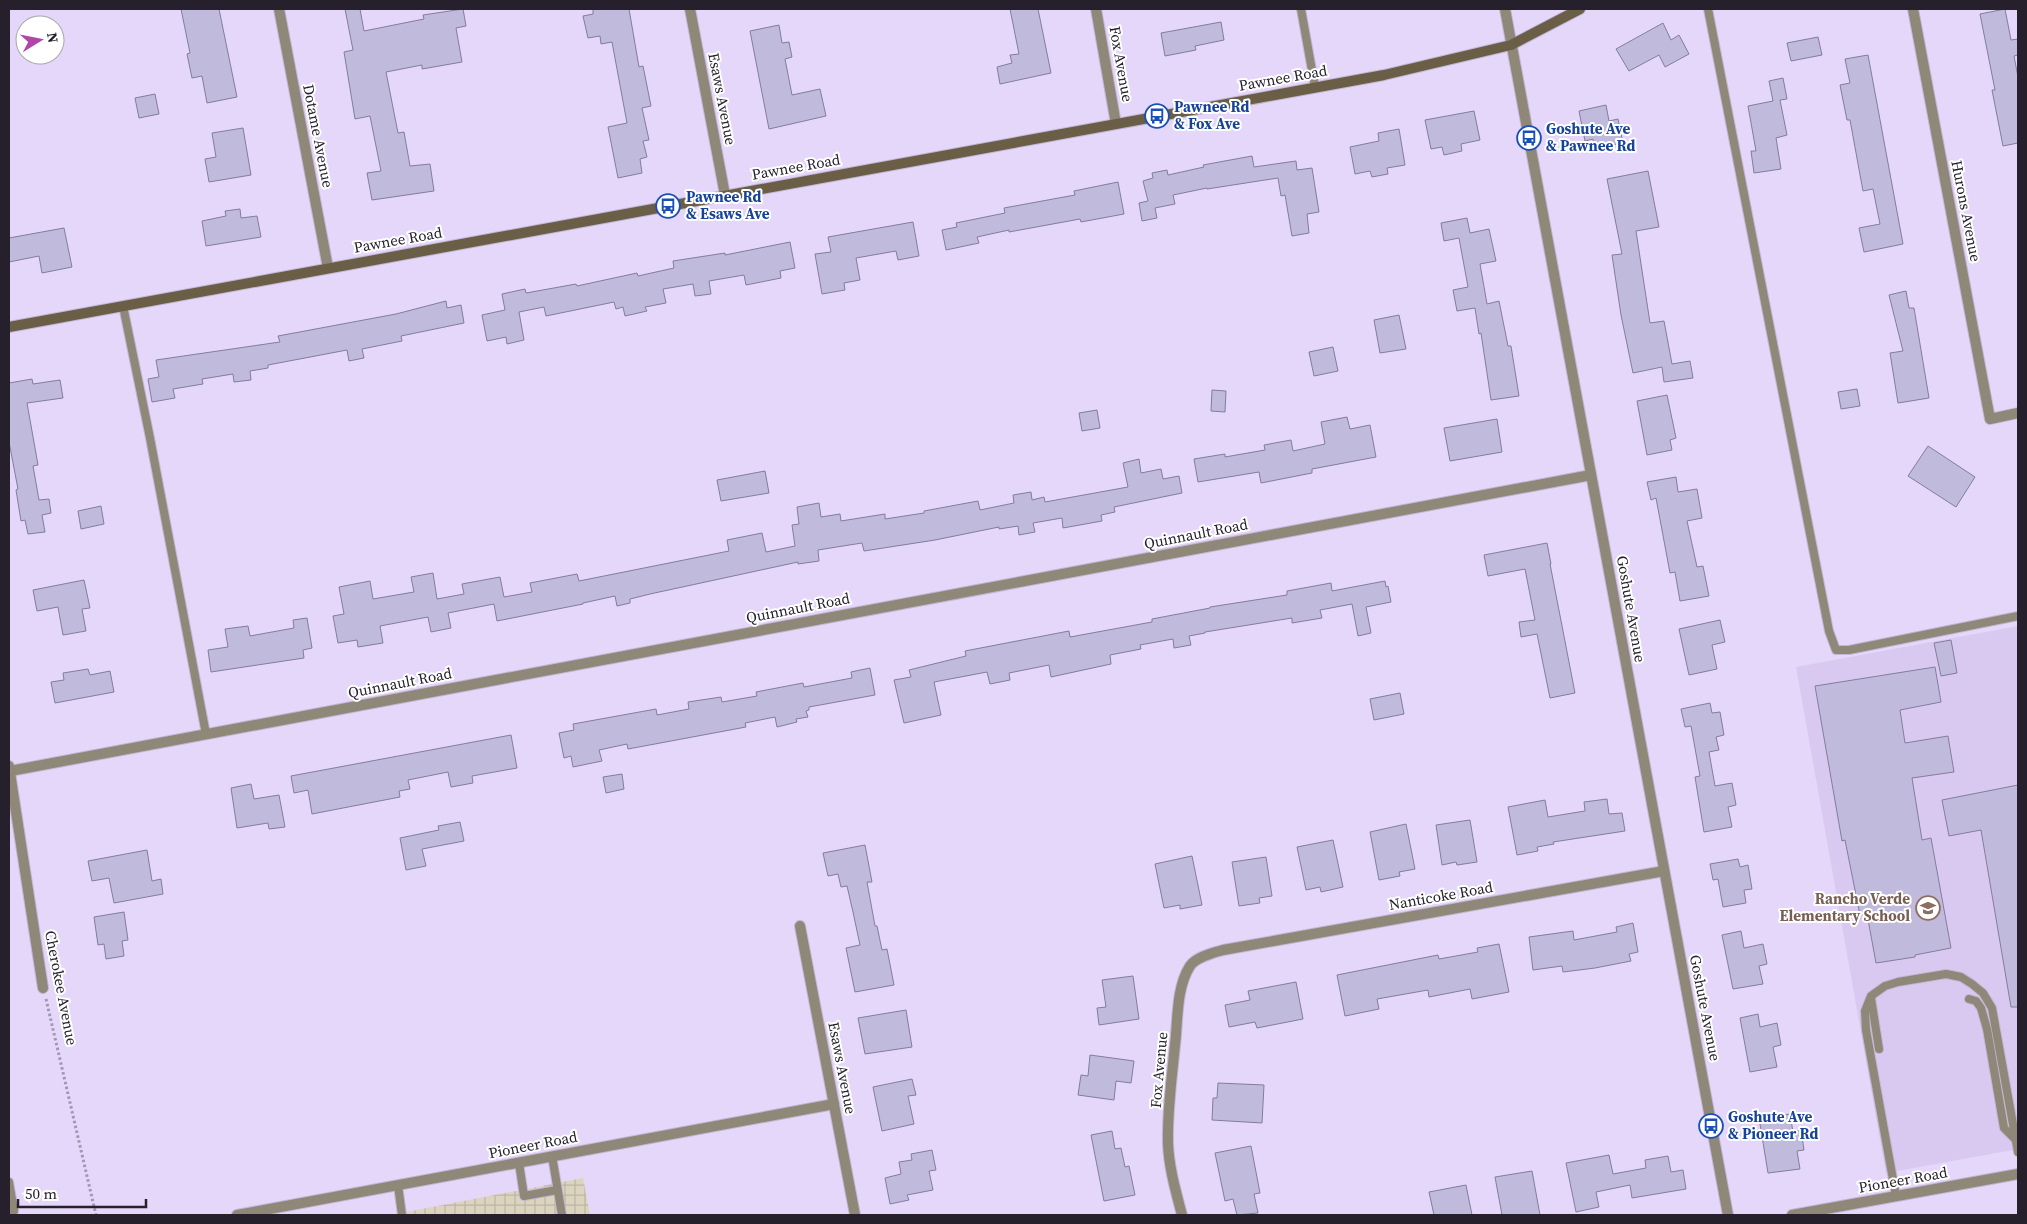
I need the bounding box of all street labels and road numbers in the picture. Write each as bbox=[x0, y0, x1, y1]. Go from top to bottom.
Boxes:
street label: Fox Avenue bbox=[1104, 24, 1139, 104]
street label: Esaws Avenue bbox=[703, 51, 742, 147]
street label: Pawnee Road bbox=[1237, 59, 1329, 96]
street label: Dotame Avenue bbox=[298, 82, 339, 190]
street label: Pawnee Road bbox=[750, 148, 842, 185]
street label: Hurons Avenue bbox=[1946, 158, 1987, 264]
street label: Pawnee Road bbox=[352, 221, 444, 258]
street label: Quinnault Road bbox=[1142, 513, 1250, 554]
street label: Goshute Avenue bbox=[1612, 554, 1651, 664]
street label: Quinnault Road bbox=[744, 587, 852, 628]
street label: Quinnault Road bbox=[346, 662, 454, 703]
street label: Nanticoke Road bbox=[1387, 876, 1495, 915]
street label: Cherokee Avenue bbox=[40, 929, 83, 1047]
street label: Goshute Avenue bbox=[1685, 953, 1726, 1063]
street label: Esaws Avenue bbox=[823, 1020, 862, 1116]
street label: Fox Avenue bbox=[1145, 1031, 1172, 1109]
street label: Pioneer Road bbox=[487, 1126, 580, 1163]
street label: Pioneer Road bbox=[1857, 1161, 1949, 1198]

